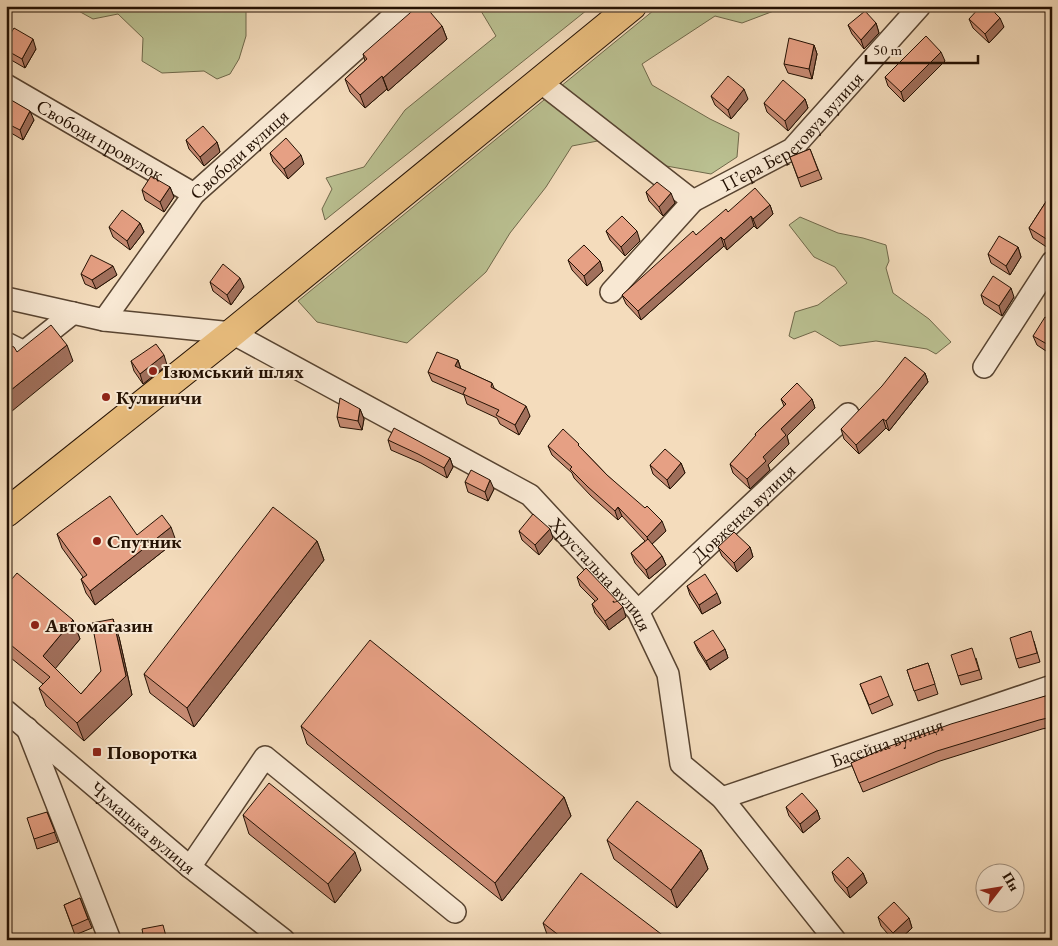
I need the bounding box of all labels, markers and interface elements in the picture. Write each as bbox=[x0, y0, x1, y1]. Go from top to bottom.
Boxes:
scale bar bbox=[866, 32, 978, 64]
text: 50 m bbox=[873, 40, 902, 59]
street label: П’єра Береговуа вулиця bbox=[716, 66, 869, 197]
street label: Свободи провулок bbox=[32, 93, 168, 187]
street label: Свободи вулиця bbox=[184, 103, 294, 205]
place label: Ізюмський шлях bbox=[163, 359, 304, 384]
marker: Ізюмський шлях bbox=[147, 365, 159, 377]
place label: Кулиничи bbox=[116, 385, 202, 410]
marker: Кулиничи bbox=[100, 391, 112, 403]
street label: Довженка вулиця bbox=[686, 458, 801, 568]
street label: Хрустальна вулиця bbox=[543, 511, 658, 636]
place label: Спутник bbox=[107, 529, 182, 554]
marker: Спутник bbox=[91, 535, 103, 547]
place label: Автомагазин bbox=[44, 613, 153, 638]
marker: Автомагазин bbox=[29, 619, 41, 631]
street label: Басейна вулиця bbox=[827, 712, 947, 773]
place label: Поворотка bbox=[107, 740, 198, 765]
marker: Поворотка bbox=[91, 746, 103, 758]
street label: Чумацька вулиця bbox=[85, 776, 201, 880]
north arrow bbox=[976, 864, 1026, 914]
text: Пн bbox=[998, 868, 1024, 894]

